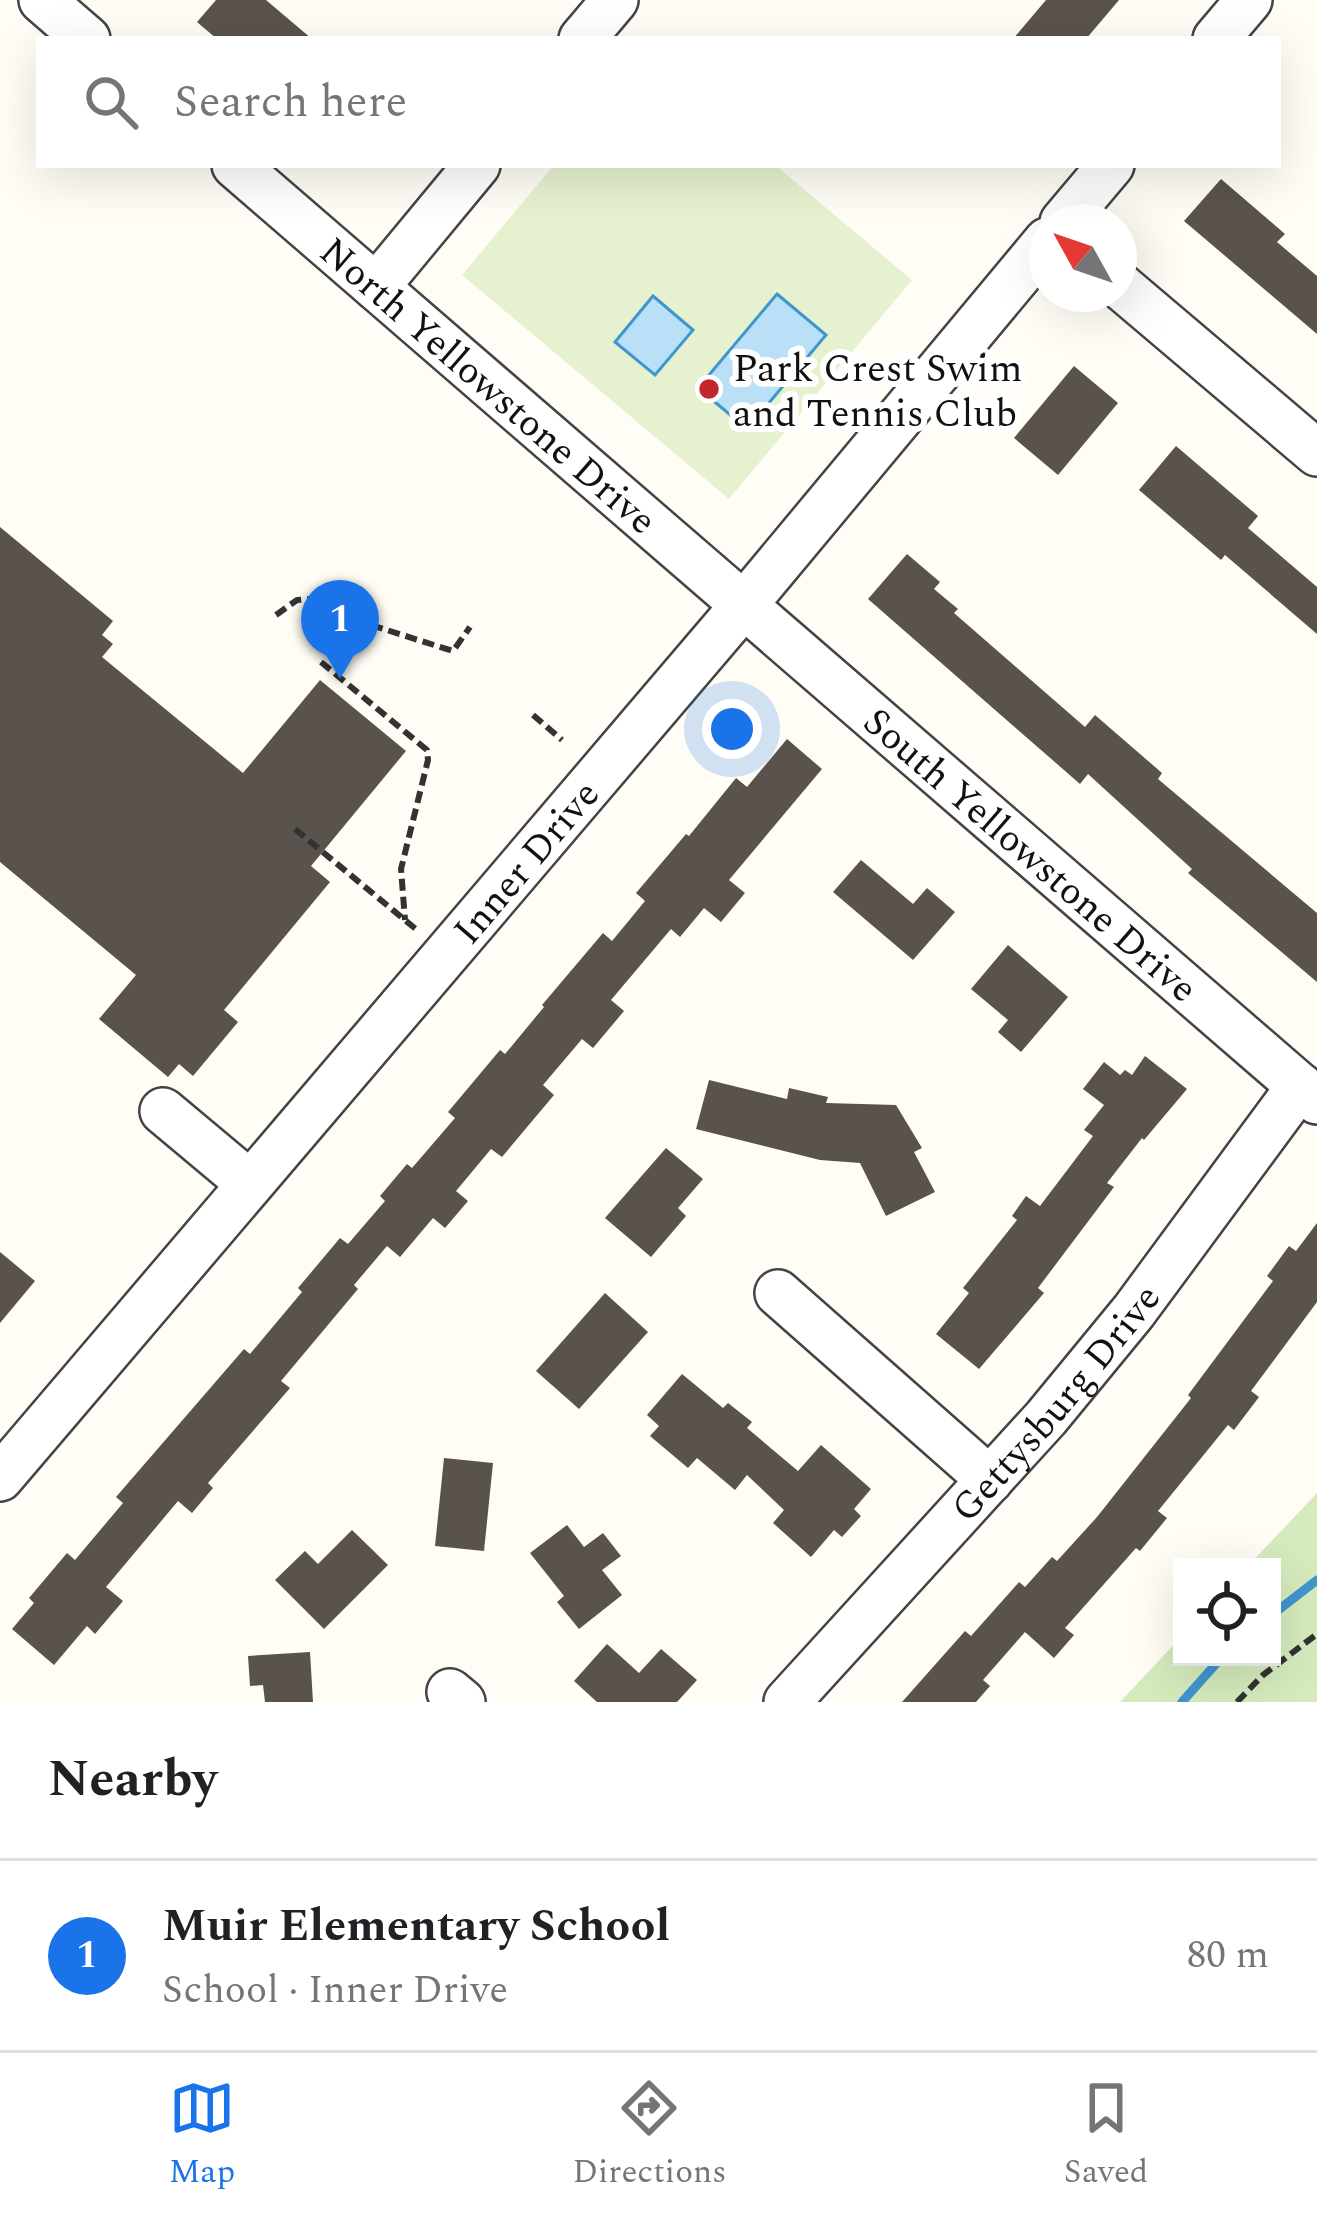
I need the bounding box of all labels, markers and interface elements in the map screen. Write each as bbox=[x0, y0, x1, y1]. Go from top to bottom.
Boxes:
search box bbox=[36, 36, 1281, 168]
text: Search here bbox=[174, 68, 407, 137]
icon: search bbox=[78, 69, 144, 135]
north arrow bbox=[1029, 204, 1137, 312]
street label: North Yellowstone Drive bbox=[306, 224, 669, 550]
place label: Park Crest Swim and Tennis Club bbox=[733, 340, 1022, 444]
marker: Park Crest Swim and Tennis Club bbox=[696, 376, 722, 402]
pin: 1 bbox=[301, 580, 379, 679]
street label: South Yellowstone Drive bbox=[849, 694, 1210, 1018]
your location bbox=[702, 699, 762, 759]
street label: Inner Drive bbox=[440, 768, 615, 958]
street label: Gettysburg Drive bbox=[938, 1273, 1176, 1536]
map controls bbox=[1173, 1558, 1281, 1666]
button: locate bbox=[1173, 1558, 1281, 1666]
text: Nearby bbox=[48, 1741, 217, 1819]
text: Muir Elementary School bbox=[162, 1892, 670, 1961]
text: 1 bbox=[76, 1926, 98, 1985]
text: 80 m bbox=[1187, 1926, 1269, 1985]
text: School · Inner Drive bbox=[162, 1961, 508, 2020]
tab: Map bbox=[169, 2075, 235, 2197]
tab: Directions bbox=[572, 2075, 726, 2197]
tab: Saved bbox=[1064, 2075, 1148, 2197]

